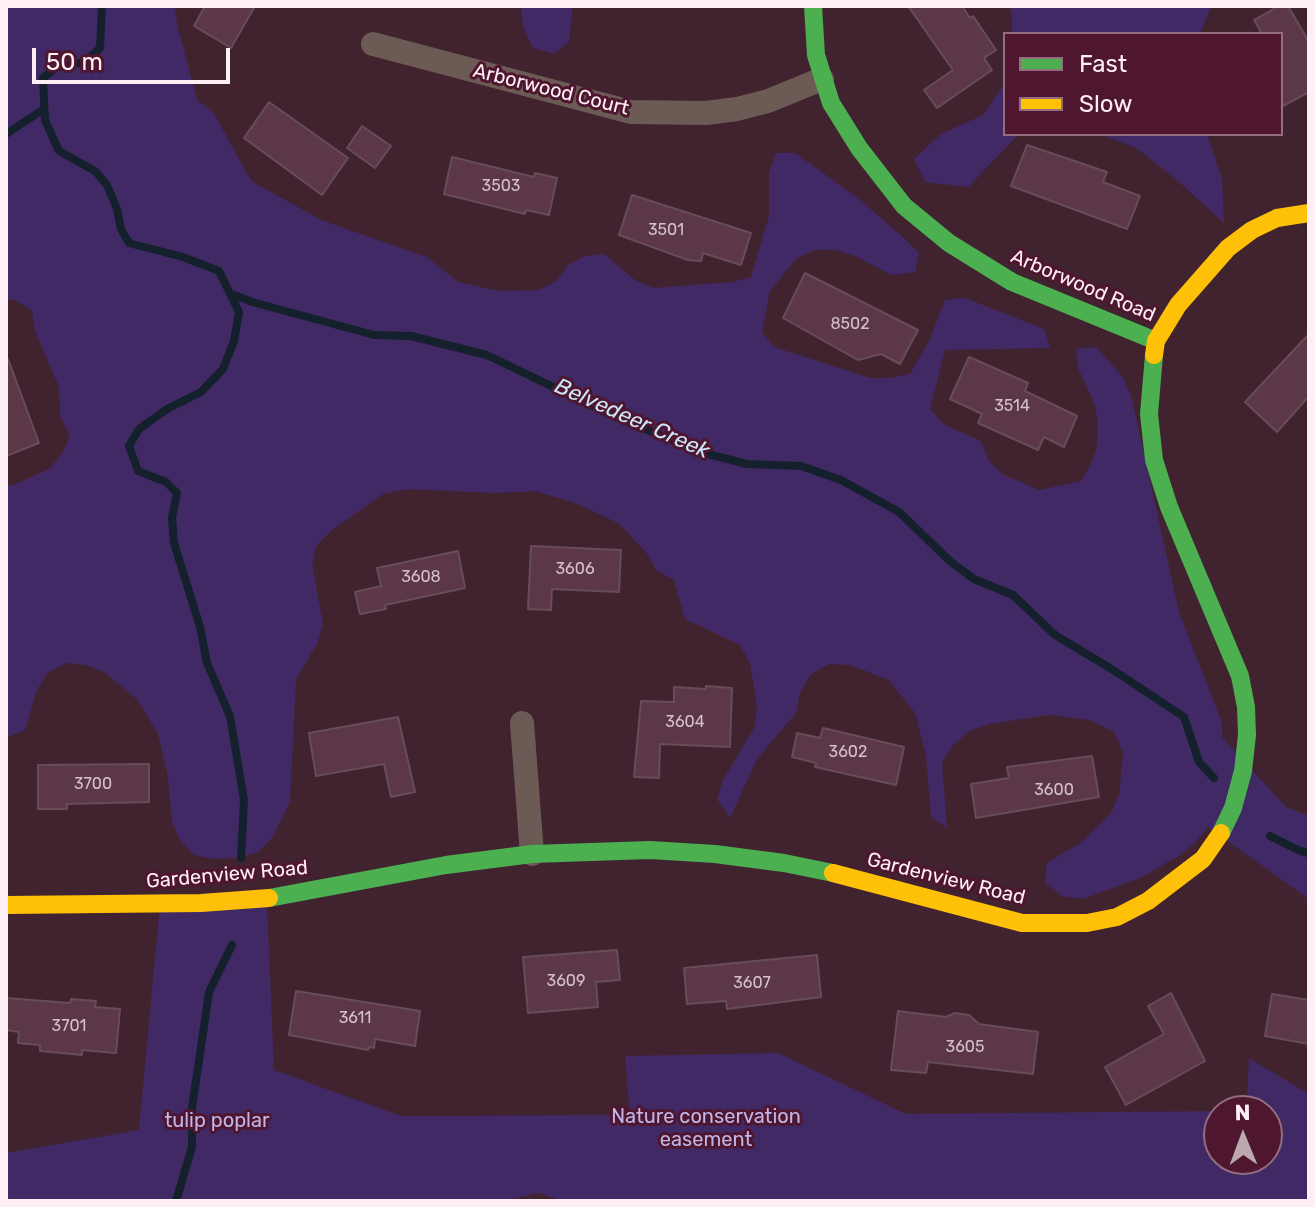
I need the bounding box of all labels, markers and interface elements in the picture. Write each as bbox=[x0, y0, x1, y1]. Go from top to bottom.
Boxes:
scale bar bbox=[36, 32, 234, 82]
legend bbox=[1003, 32, 1283, 136]
text: 50 m bbox=[46, 48, 103, 76]
text: Fast bbox=[1079, 50, 1127, 78]
street label: Arborwood Court bbox=[471, 59, 631, 121]
text: Slow bbox=[1079, 90, 1132, 118]
house number: 3503 bbox=[482, 176, 520, 196]
house number: 3501 bbox=[648, 220, 684, 240]
street label: Arborwood Road bbox=[1007, 245, 1159, 327]
house number: 8502 bbox=[830, 314, 870, 334]
water label: Belvedeer Creek bbox=[550, 373, 714, 465]
house number: 3514 bbox=[994, 396, 1030, 416]
house number: 3606 bbox=[555, 559, 595, 579]
house number: 3608 bbox=[401, 567, 441, 587]
house number: 3604 bbox=[665, 712, 705, 732]
house number: 3602 bbox=[829, 742, 867, 762]
house number: 3700 bbox=[74, 774, 112, 794]
house number: 3600 bbox=[1034, 780, 1074, 800]
street label: Gardenview Road bbox=[864, 848, 1028, 910]
street label: Gardenview Road bbox=[145, 856, 309, 894]
house number: 3609 bbox=[547, 971, 585, 991]
house number: 3607 bbox=[733, 973, 771, 993]
house number: 3611 bbox=[339, 1008, 371, 1028]
house number: 3701 bbox=[52, 1016, 86, 1036]
house number: 3605 bbox=[946, 1037, 984, 1057]
north arrow bbox=[1203, 1095, 1283, 1175]
text: N bbox=[1234, 1099, 1251, 1126]
park label: Nature conservation easement bbox=[611, 1105, 801, 1152]
park label: tulip poplar bbox=[164, 1109, 270, 1133]

